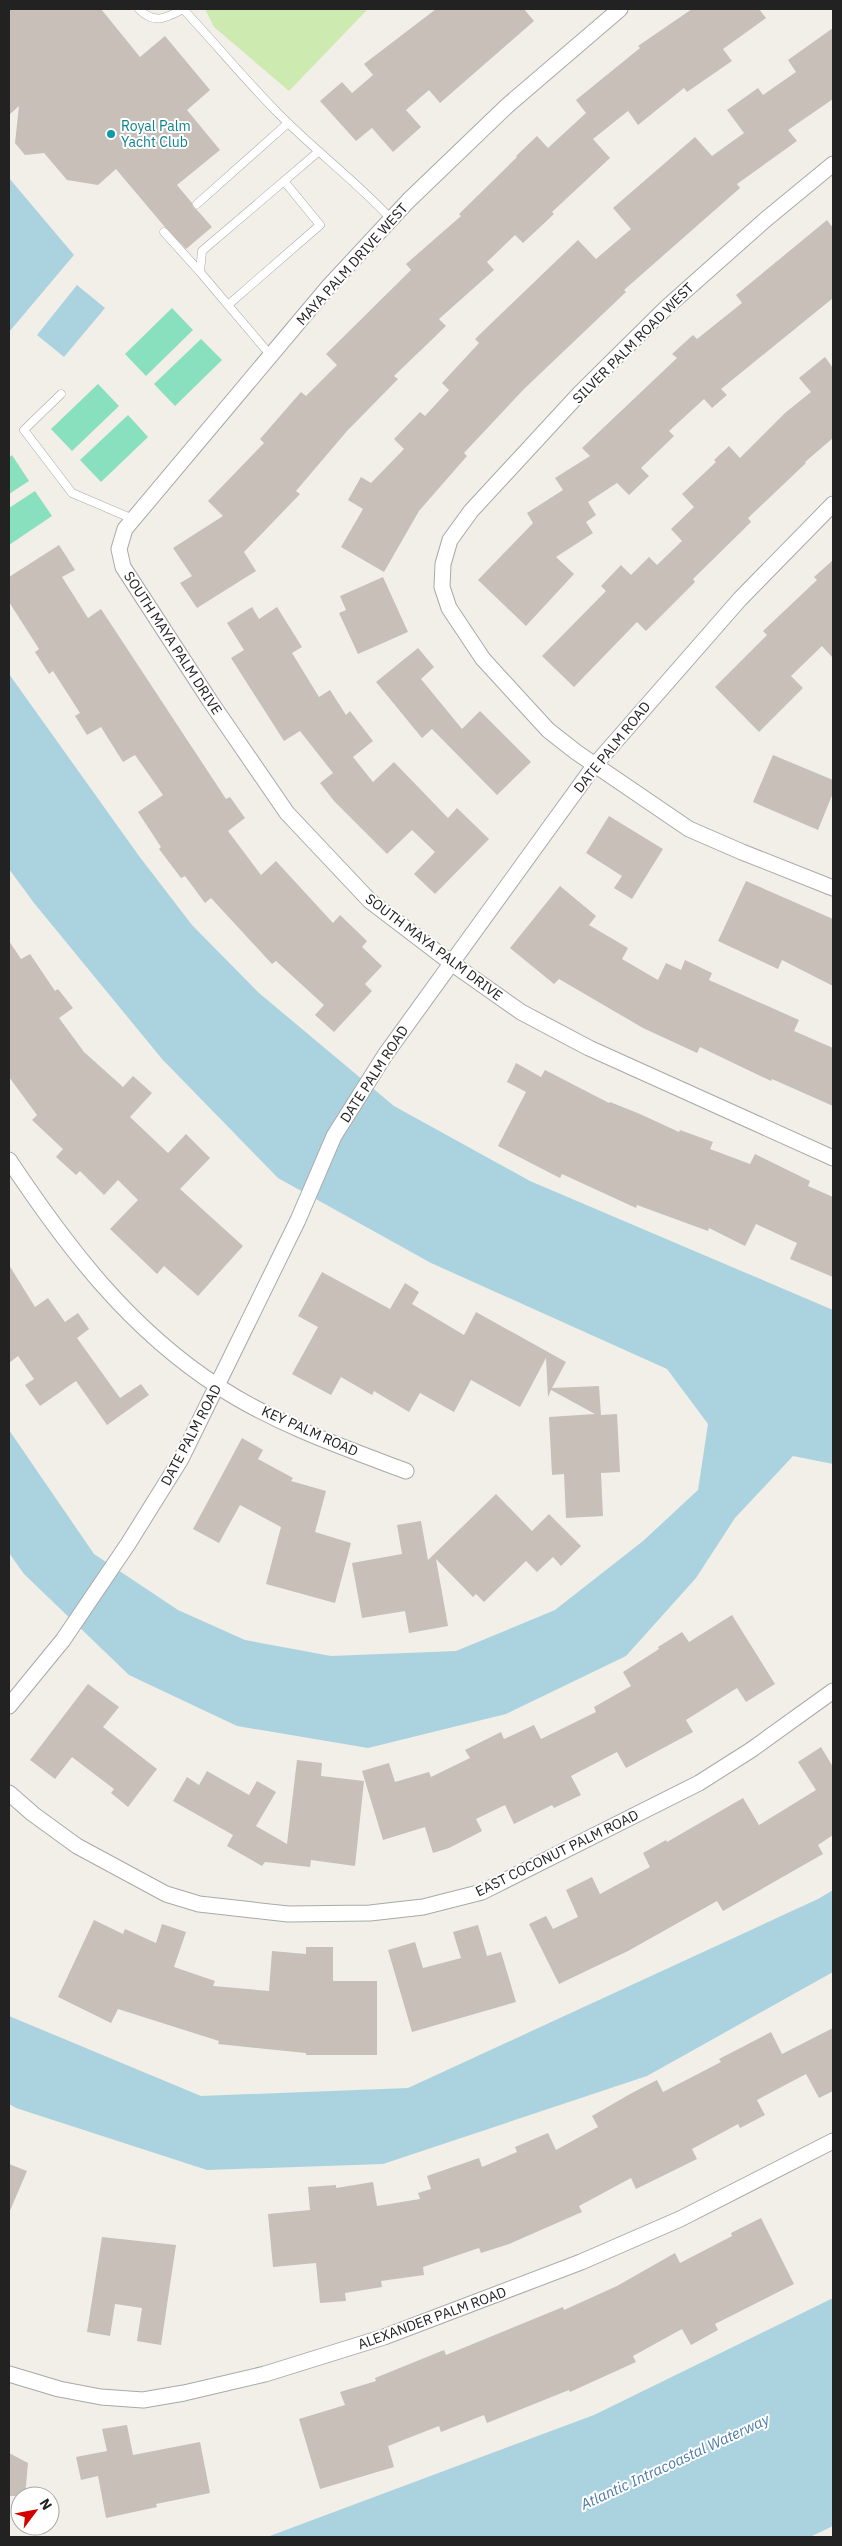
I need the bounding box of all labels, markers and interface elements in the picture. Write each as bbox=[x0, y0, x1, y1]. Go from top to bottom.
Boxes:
place label: Royal Palm Yacht Club bbox=[121, 117, 191, 151]
marker: Royal Palm Yacht Club bbox=[105, 128, 117, 140]
street label: MAYA PALM DRIVE WEST bbox=[292, 199, 412, 329]
street label: SILVER PALM ROAD WEST bbox=[569, 279, 697, 407]
street label: SOUTH MAYA PALM DRIVE bbox=[120, 568, 226, 718]
street label: DATE PALM ROAD bbox=[570, 698, 654, 796]
street label: SOUTH MAYA PALM DRIVE bbox=[362, 889, 506, 1005]
street label: DATE PALM ROAD bbox=[336, 1022, 412, 1126]
street label: DATE PALM ROAD bbox=[157, 1381, 225, 1489]
street label: KEY PALM ROAD bbox=[259, 1402, 361, 1460]
street label: EAST COCONUT PALM ROAD bbox=[472, 1806, 642, 1900]
street label: ALEXANDER PALM ROAD bbox=[355, 2283, 509, 2353]
water label: Atlantic Intracoastal Waterway bbox=[576, 2409, 773, 2514]
north arrow bbox=[10, 2486, 60, 2536]
text: N bbox=[36, 2495, 56, 2513]

